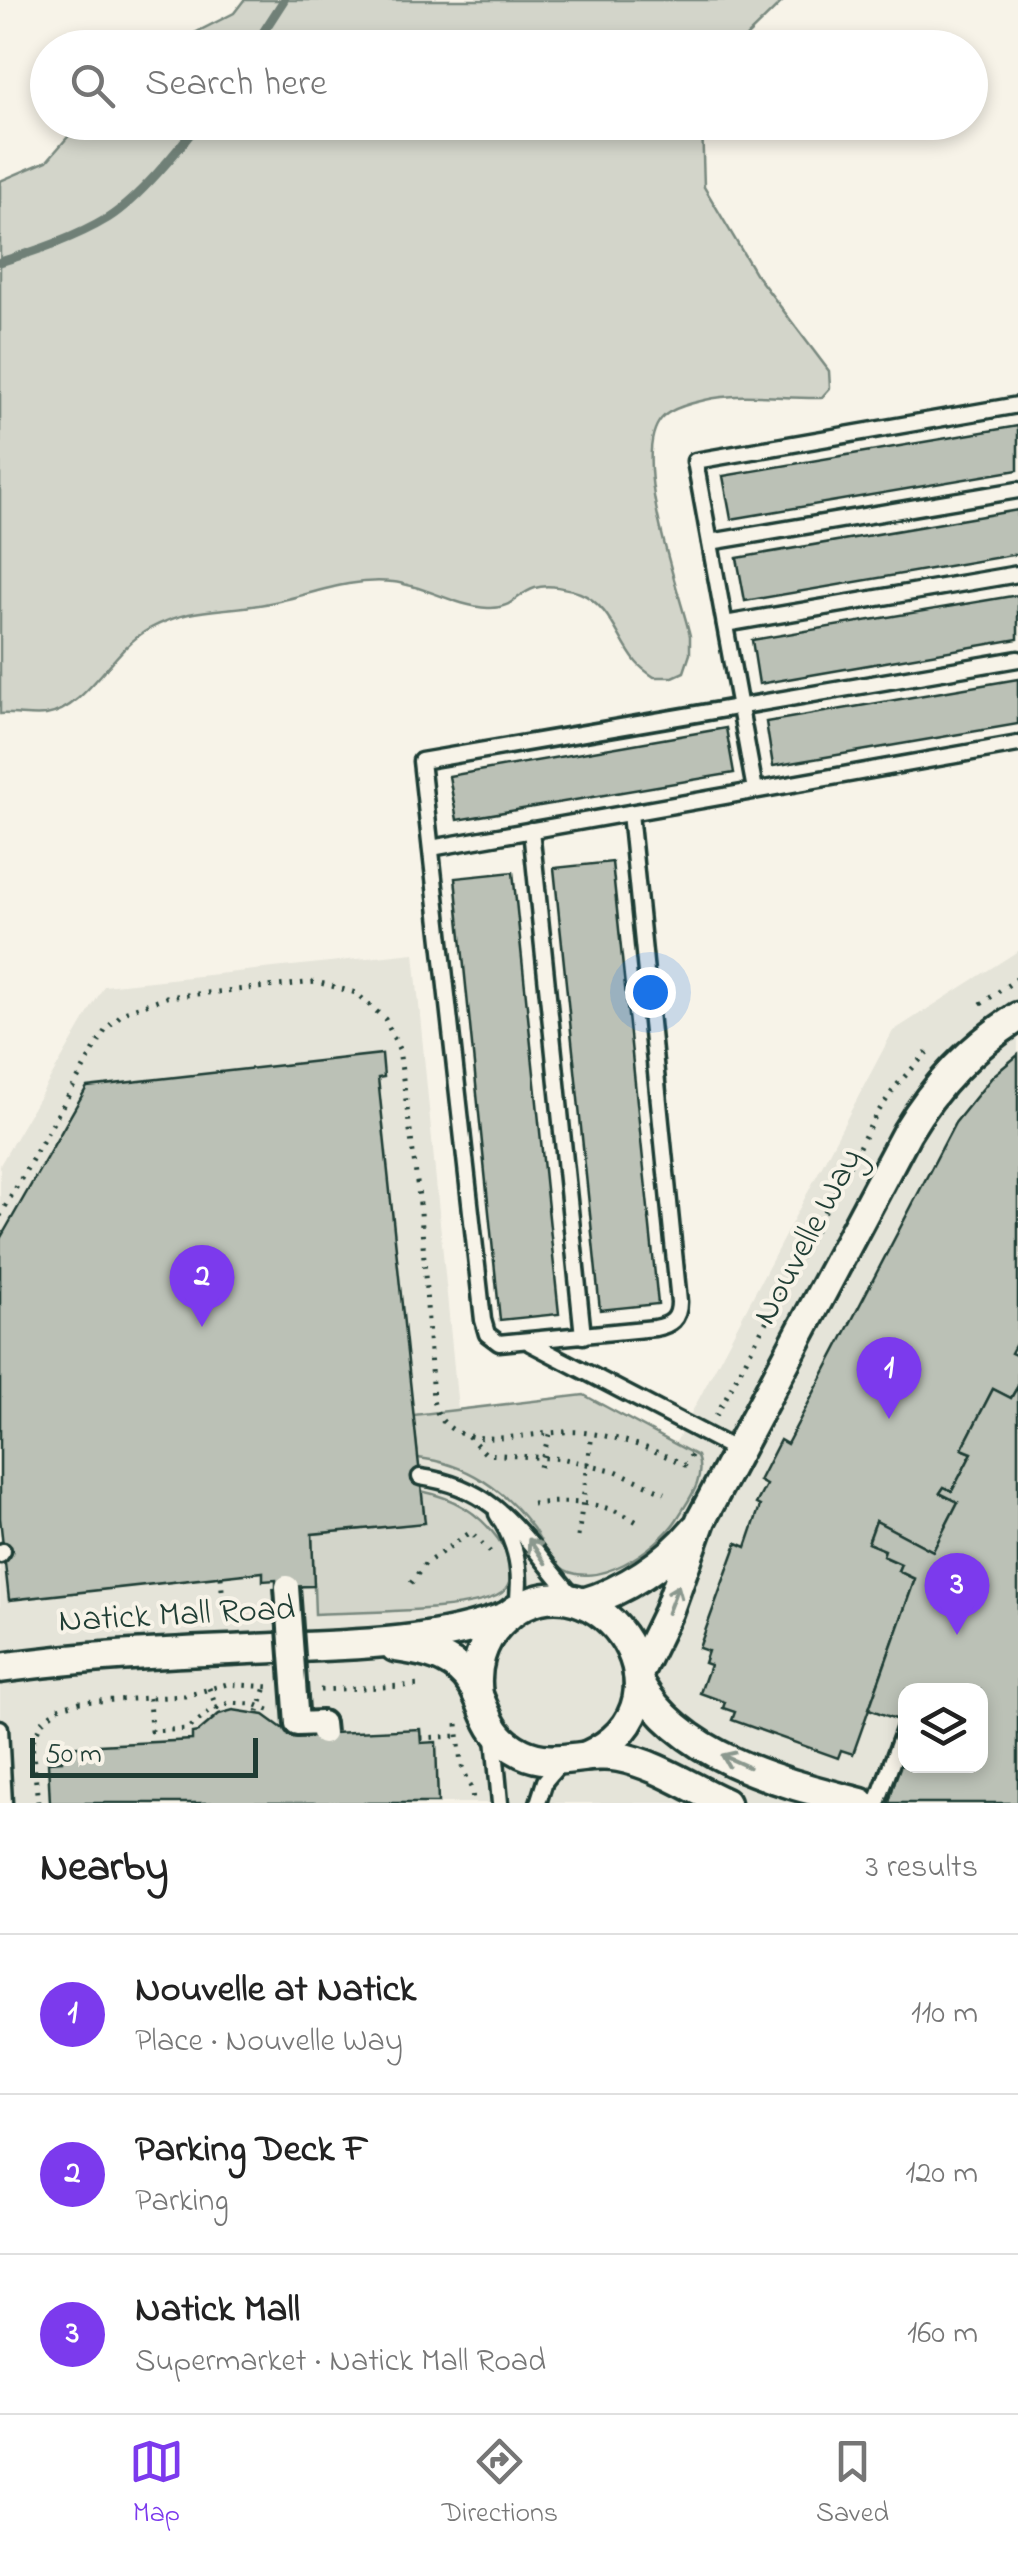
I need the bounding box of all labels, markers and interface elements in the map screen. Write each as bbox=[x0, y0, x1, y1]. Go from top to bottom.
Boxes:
search box bbox=[30, 30, 988, 140]
text: Search here bbox=[145, 57, 327, 113]
icon: search bbox=[65, 58, 120, 113]
your location bbox=[625, 967, 676, 1018]
street label: Nouvelle Way bbox=[741, 1140, 877, 1334]
pin: 2 bbox=[170, 1244, 234, 1327]
pin: 1 bbox=[856, 1336, 922, 1419]
one-way arrow bbox=[527, 1538, 548, 1566]
pin: 3 bbox=[924, 1552, 990, 1635]
street label: Natick Mall Road bbox=[57, 1584, 297, 1648]
one-way arrow bbox=[666, 1584, 684, 1614]
map controls bbox=[898, 1683, 988, 1773]
button: layers bbox=[898, 1683, 988, 1773]
scale bar bbox=[30, 1733, 258, 1778]
text: 50 m bbox=[45, 1735, 102, 1776]
one-way arrow bbox=[720, 1751, 751, 1769]
text: Nearby bbox=[40, 1838, 168, 1899]
text: 3 results bbox=[866, 1845, 978, 1892]
text: Nouvelle at Natick bbox=[135, 1963, 416, 2019]
text: 1 bbox=[67, 1991, 78, 2038]
text: 110 m bbox=[911, 1991, 978, 2038]
text: Place · Nouvelle Way bbox=[135, 2019, 403, 2066]
text: Parking Deck F bbox=[135, 2123, 368, 2179]
text: 2 bbox=[65, 2151, 80, 2198]
text: 120 m bbox=[905, 2151, 978, 2198]
text: Parking bbox=[135, 2179, 229, 2226]
text: Natick Mall bbox=[135, 2283, 300, 2339]
text: 3 bbox=[66, 2311, 79, 2358]
text: 160 m bbox=[907, 2311, 978, 2358]
text: Supermarket · Natick Mall Road bbox=[135, 2339, 546, 2386]
tab: Map bbox=[129, 2434, 184, 2535]
tab: Directions bbox=[442, 2434, 558, 2535]
tab: Saved bbox=[816, 2434, 889, 2535]

